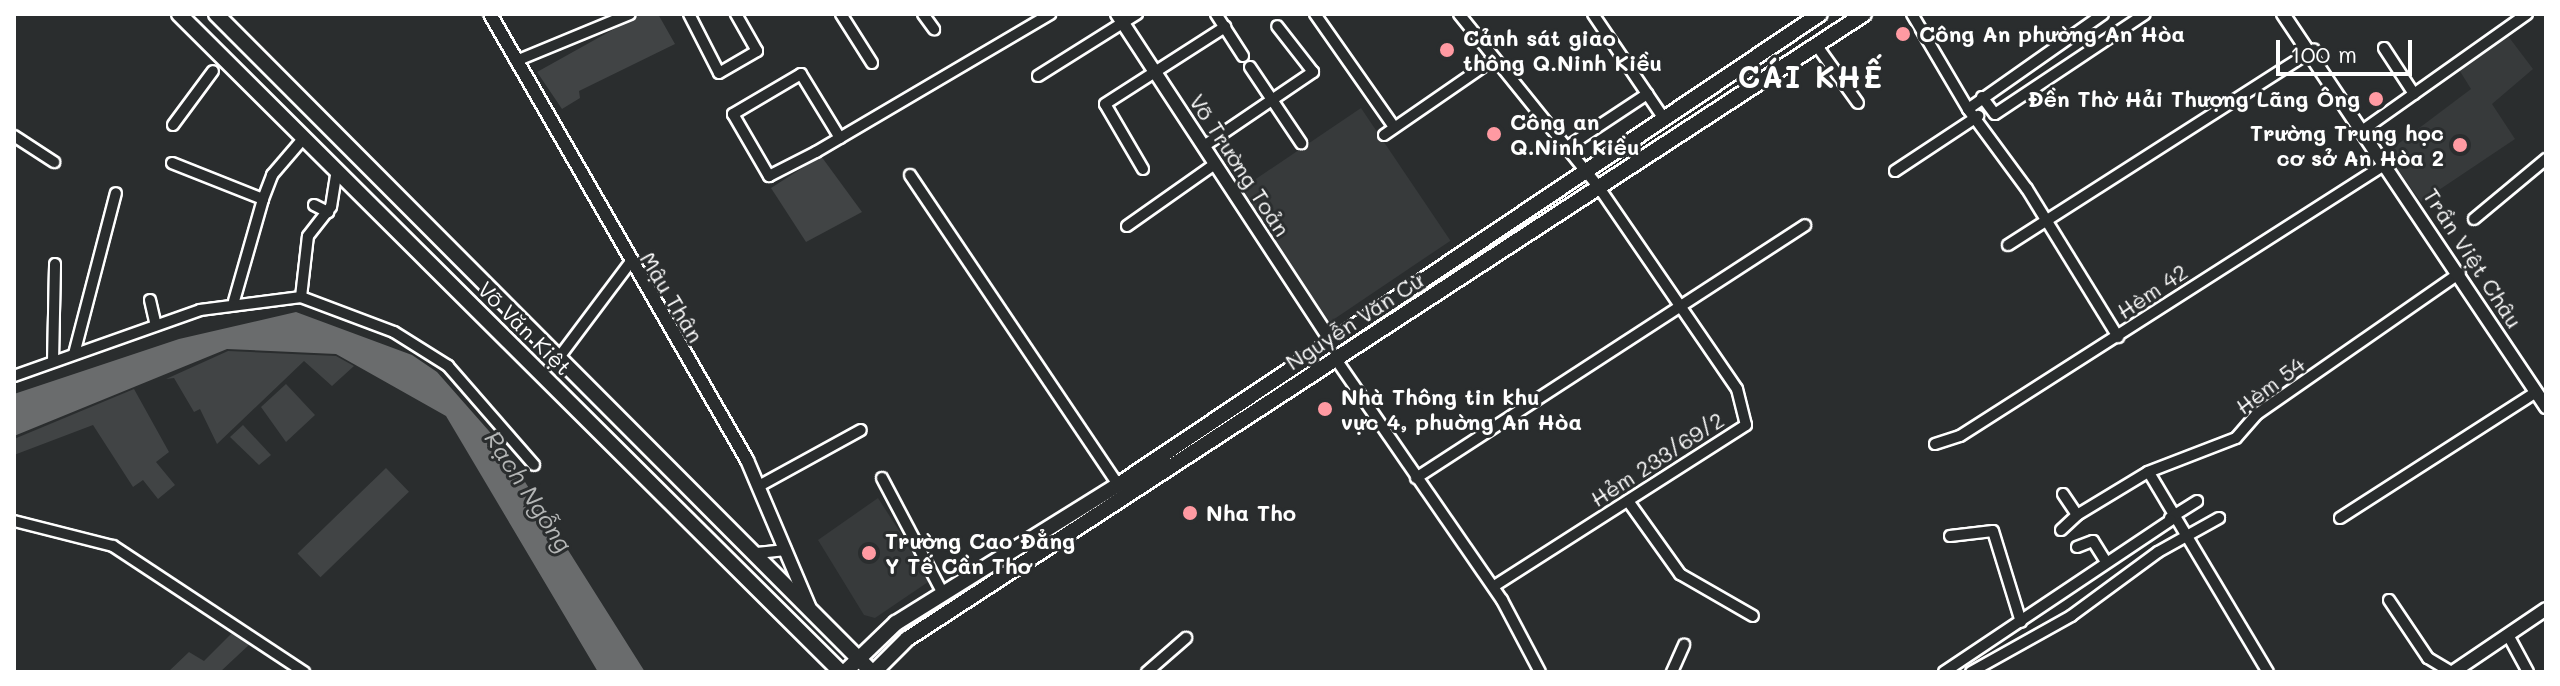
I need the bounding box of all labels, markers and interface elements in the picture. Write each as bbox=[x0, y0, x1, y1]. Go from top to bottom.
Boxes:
place label: Công An phường An Hòa bbox=[1919, 21, 2185, 47]
place label: Cảnh sát giao thông Q.Ninh Kiều bbox=[1463, 24, 1662, 76]
scale bar bbox=[2280, 24, 2416, 74]
marker: Công An phường An Hòa bbox=[1894, 25, 1912, 43]
text: 100 m bbox=[2290, 38, 2357, 69]
marker: Cảnh sát giao thông Q.Ninh Kiều bbox=[1438, 41, 1456, 59]
district label: CÁI KHẾ bbox=[1738, 58, 1884, 94]
place label: Đền Thờ Hải Thượng Lãng Ông bbox=[2028, 86, 2360, 112]
street label: Võ Trường Toản bbox=[1184, 89, 1296, 241]
marker: Đền Thờ Hải Thượng Lãng Ông bbox=[2367, 90, 2385, 108]
place label: Công an Q.Ninh Kiều bbox=[1510, 108, 1640, 160]
place label: Trường Trung học cơ sở An Hòa 2 bbox=[2250, 119, 2444, 170]
marker: Công an Q.Ninh Kiều bbox=[1485, 125, 1503, 143]
marker: Trường Trung học cơ sở An Hòa 2 bbox=[2451, 136, 2469, 154]
street label: Trần Việt Châu bbox=[2418, 183, 2528, 333]
street label: Mậu Thân bbox=[635, 247, 709, 347]
street label: Hèm 42 bbox=[2112, 258, 2192, 324]
street label: Nguyễn Văn Cừ bbox=[1280, 267, 1428, 375]
street label: Võ Văn Kiệt bbox=[473, 276, 577, 380]
street label: Hèm 54 bbox=[2230, 351, 2310, 419]
place label: Nhà Thông tin khu vực 4, phuờng An Hòa bbox=[1341, 383, 1582, 434]
marker: Nhà Thông tin khu vực 4, phuờng An Hòa bbox=[1316, 400, 1334, 418]
street label: Hẻm 233/69/2 bbox=[1585, 406, 1729, 512]
water label: Rạch Ngỗng bbox=[479, 425, 579, 557]
place label: Nha Tho bbox=[1206, 500, 1296, 526]
marker: Nha Tho bbox=[1181, 504, 1199, 522]
place label: Trường Cao Đẳng Y Tế Cần Thơ bbox=[885, 527, 1075, 578]
marker: Trường Cao Đẳng Y Tế Cần Thơ bbox=[860, 544, 878, 562]

